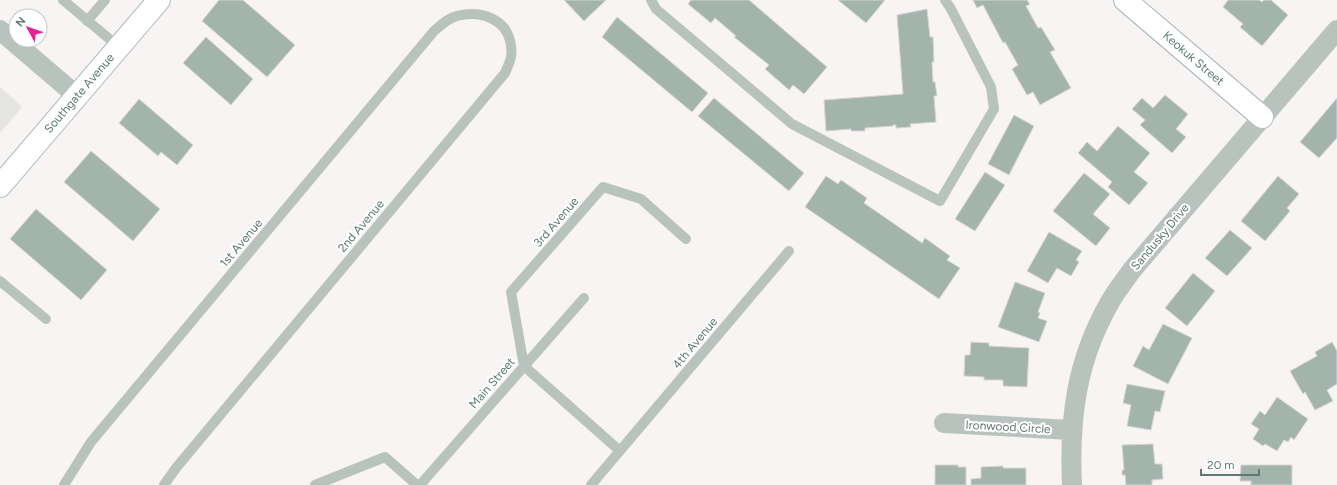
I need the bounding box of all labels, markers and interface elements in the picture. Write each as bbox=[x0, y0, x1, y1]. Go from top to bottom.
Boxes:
north arrow bbox=[8, 8, 48, 48]
text: N bbox=[13, 14, 28, 29]
street label: Keokuk Street bbox=[1160, 29, 1227, 89]
street label: Southgate Avenue bbox=[41, 50, 117, 136]
street label: 3rd Avenue bbox=[531, 194, 582, 250]
street label: 2nd Avenue bbox=[335, 197, 387, 255]
street label: Sandusky Drive bbox=[1128, 201, 1192, 273]
street label: 1st Avenue bbox=[217, 216, 265, 270]
street label: 4th Avenue bbox=[670, 314, 721, 371]
street label: Main Street bbox=[466, 355, 518, 411]
street label: Ironwood Circle bbox=[965, 418, 1051, 436]
scale bar bbox=[1201, 451, 1259, 477]
text: 20 m bbox=[1207, 458, 1235, 472]

